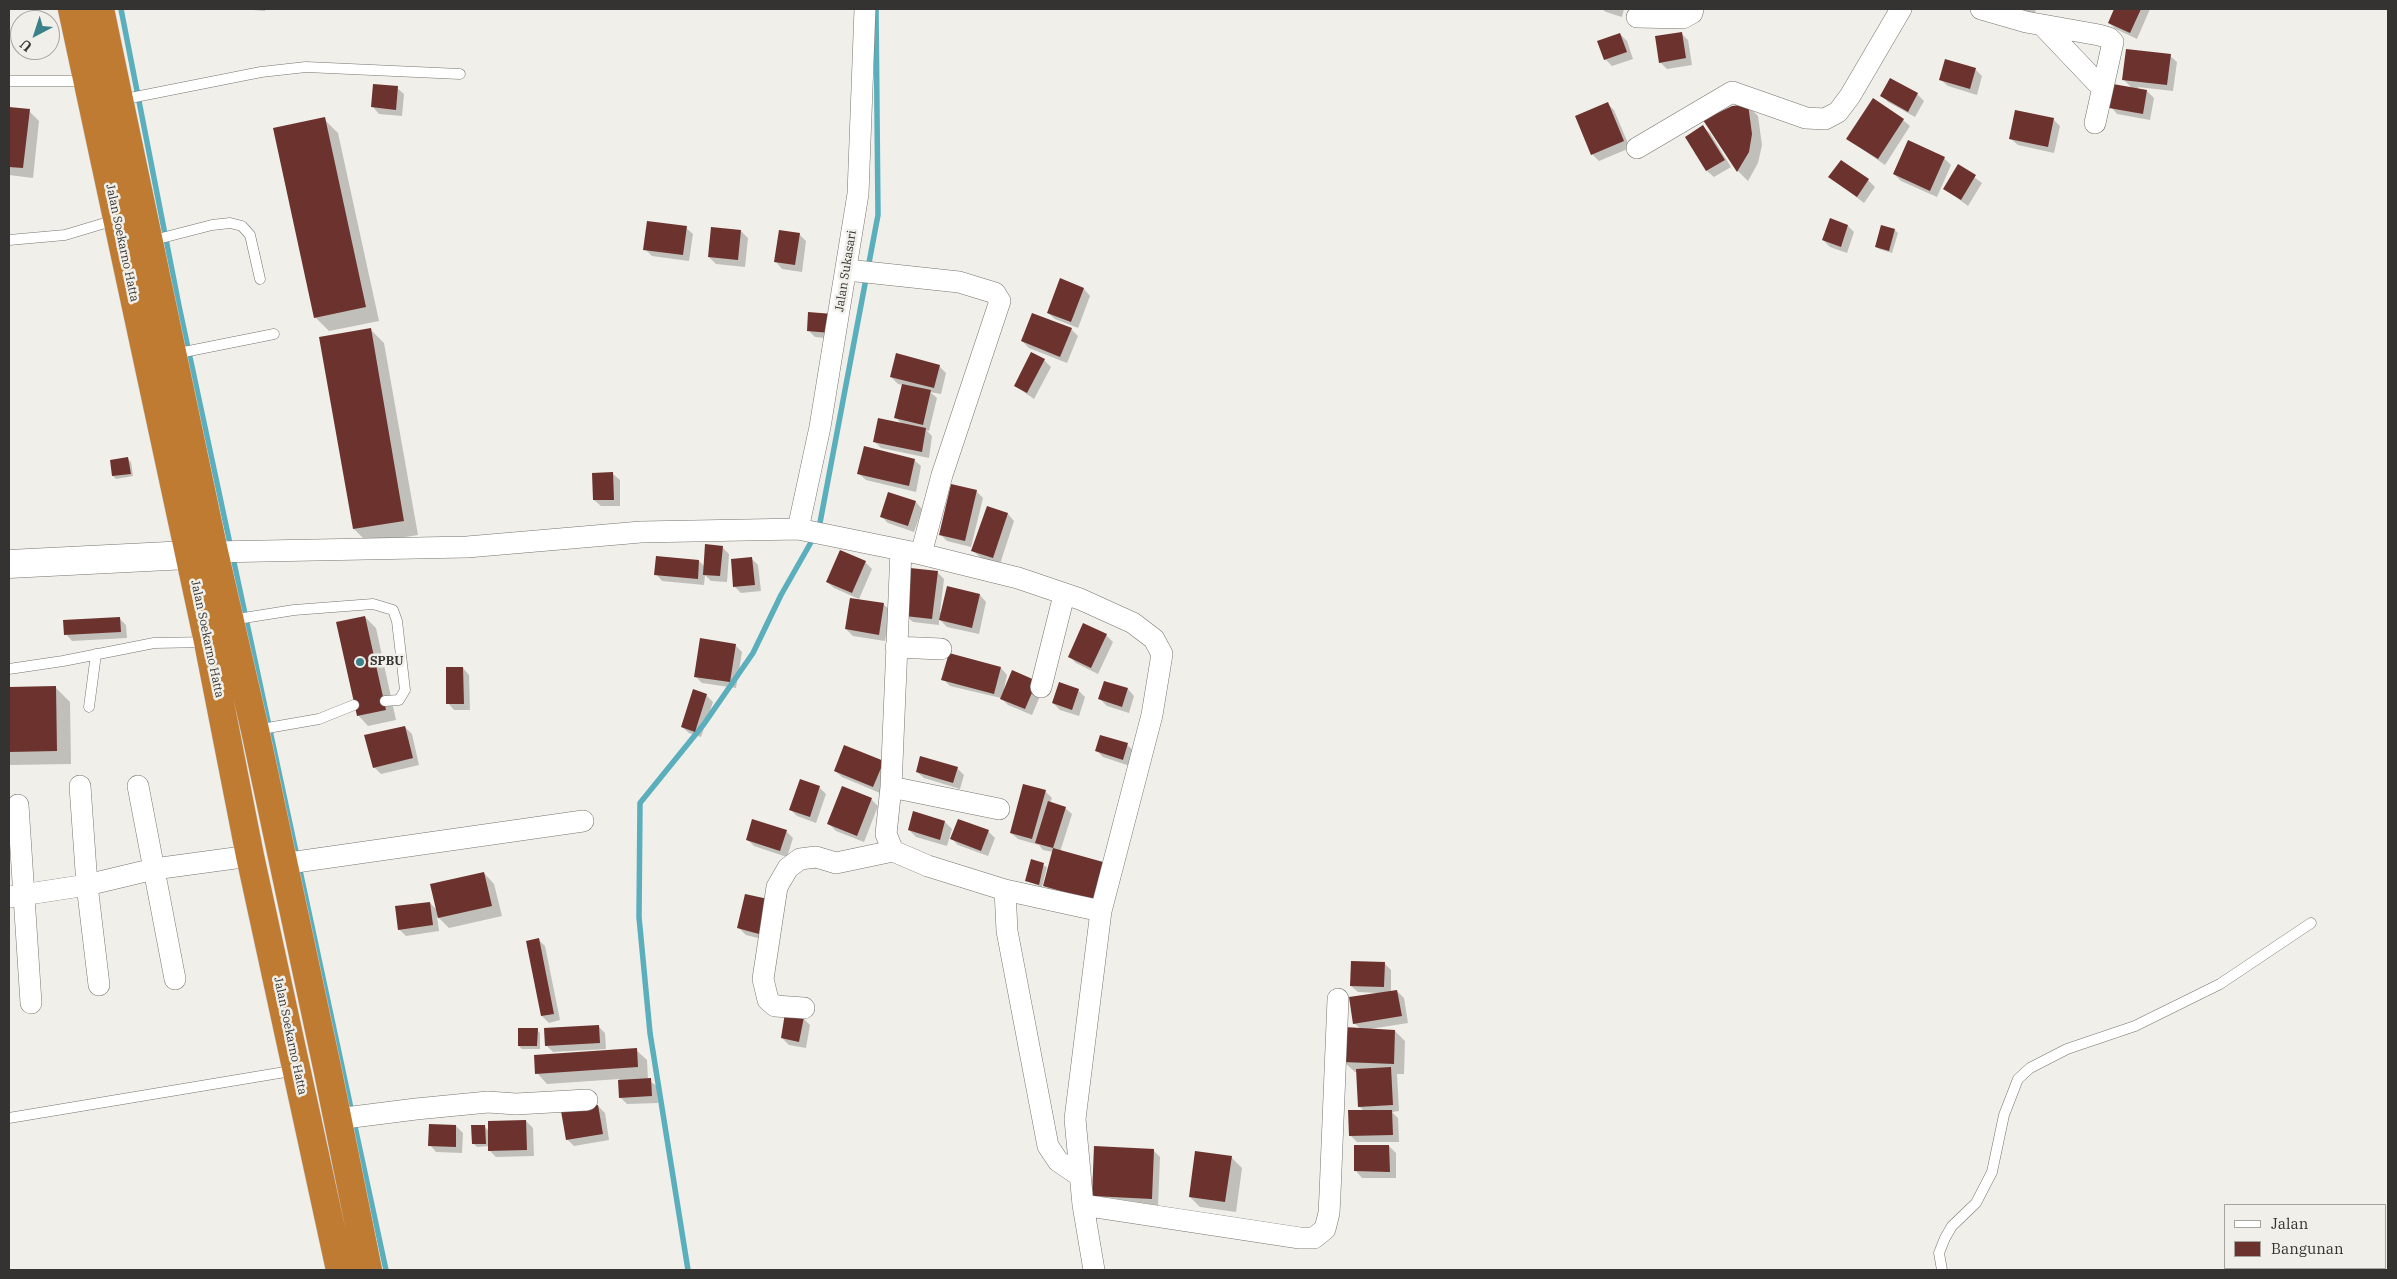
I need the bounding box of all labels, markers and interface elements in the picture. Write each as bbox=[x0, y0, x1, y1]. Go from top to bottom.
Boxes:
north arrow bbox=[10, 10, 60, 60]
text: U bbox=[16, 35, 36, 56]
street label: Jalan Soekarno Hatta bbox=[103, 183, 141, 303]
street label: Jalan Sukasari bbox=[832, 229, 860, 313]
street label: Jalan Soekarno Hatta bbox=[188, 579, 226, 699]
place label: SPBU bbox=[370, 655, 403, 669]
marker: SPBU bbox=[354, 656, 366, 668]
street label: Jalan Soekarno Hatta bbox=[271, 976, 309, 1096]
legend bbox=[2224, 1204, 2387, 1269]
text: Jalan bbox=[2271, 1214, 2308, 1233]
text: Bangunan bbox=[2271, 1239, 2344, 1258]

